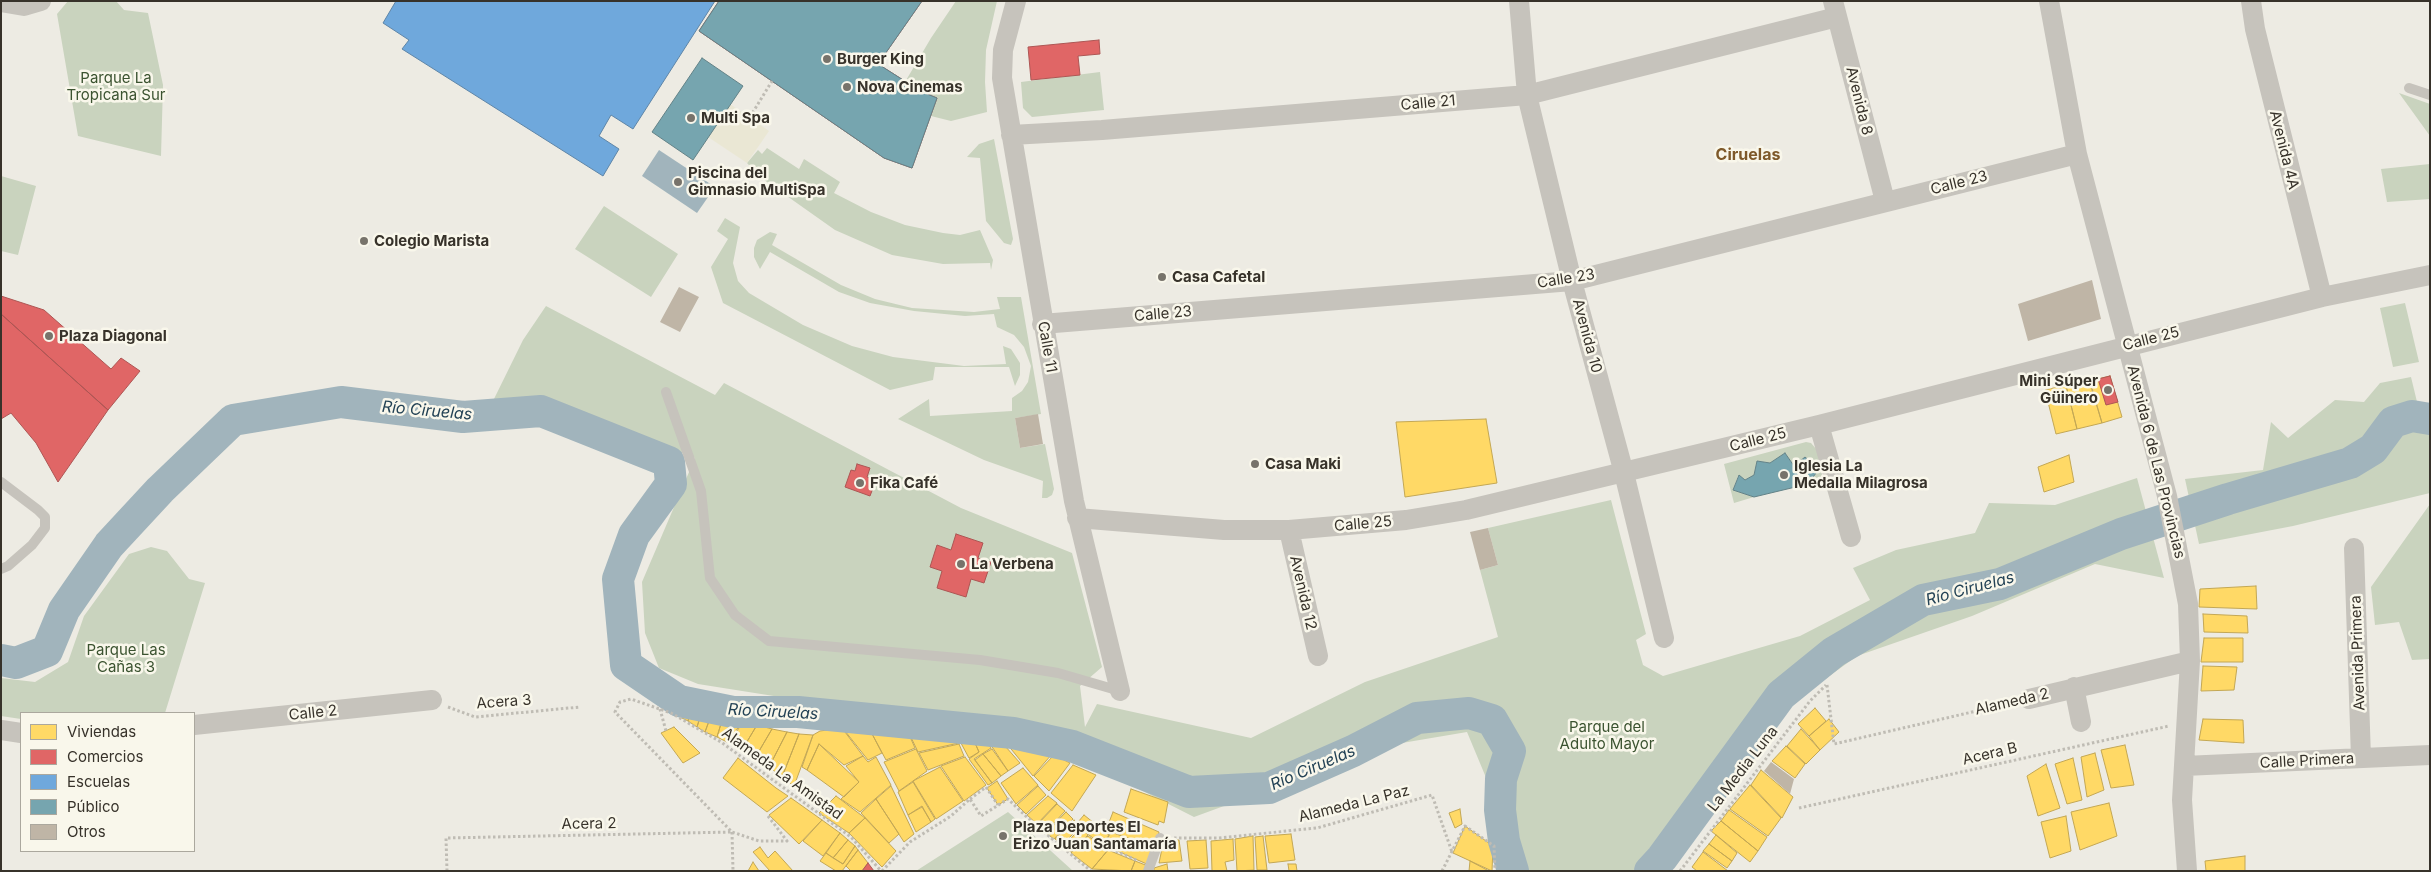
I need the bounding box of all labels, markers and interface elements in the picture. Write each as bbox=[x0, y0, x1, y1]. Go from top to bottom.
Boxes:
place label: Burger King bbox=[837, 50, 924, 68]
marker: Burger King bbox=[821, 53, 833, 65]
street label: Avenida 8 bbox=[1842, 65, 1876, 137]
park label: Parque La Tropicana Sur bbox=[67, 69, 165, 104]
place label: Nova Cinemas bbox=[857, 78, 963, 96]
marker: Nova Cinemas bbox=[841, 81, 853, 93]
street label: Calle 21 bbox=[1400, 92, 1456, 114]
place label: Multi Spa bbox=[701, 109, 770, 127]
street label: Avenida 4A bbox=[2266, 109, 2302, 191]
marker: Multi Spa bbox=[685, 112, 697, 124]
district label: Ciruelas bbox=[1716, 145, 1780, 165]
place label: Piscina del Gimnasio MultiSpa bbox=[688, 164, 826, 199]
street label: Calle 23 bbox=[1929, 167, 1989, 199]
marker: Piscina del Gimnasio MultiSpa bbox=[672, 176, 684, 188]
place label: Colegio Marista bbox=[374, 232, 489, 250]
marker: Colegio Marista bbox=[358, 235, 370, 247]
street label: Calle 23 bbox=[1536, 266, 1596, 292]
place label: Casa Cafetal bbox=[1172, 268, 1265, 286]
marker: Casa Cafetal bbox=[1156, 271, 1168, 283]
street label: Avenida 10 bbox=[1568, 297, 1606, 375]
street label: Calle 23 bbox=[1133, 303, 1193, 325]
street label: Calle 11 bbox=[1034, 320, 1060, 374]
street label: Calle 25 bbox=[2121, 323, 2181, 355]
place label: Plaza Diagonal bbox=[59, 327, 167, 345]
marker: Plaza Diagonal bbox=[43, 330, 55, 342]
street label: Avenida 6 de Las Provincias bbox=[2123, 364, 2189, 560]
place label: Mini Súper Güinero bbox=[2019, 372, 2098, 407]
marker: Mini Súper Güinero bbox=[2102, 384, 2114, 396]
water label: Río Ciruelas bbox=[381, 397, 473, 425]
street label: Calle 25 bbox=[1728, 424, 1788, 456]
place label: Casa Maki bbox=[1265, 455, 1341, 473]
place label: Iglesia La Medalla Milagrosa bbox=[1794, 457, 1928, 492]
marker: Casa Maki bbox=[1249, 458, 1261, 470]
marker: Iglesia La Medalla Milagrosa bbox=[1778, 469, 1790, 481]
place label: Fika Café bbox=[870, 474, 938, 492]
marker: Fika Café bbox=[854, 477, 866, 489]
street label: Calle 25 bbox=[1333, 513, 1393, 535]
street label: Avenida 12 bbox=[1286, 554, 1320, 632]
place label: La Verbena bbox=[971, 555, 1054, 573]
marker: La Verbena bbox=[955, 558, 967, 570]
water label: Río Ciruelas bbox=[1924, 568, 2016, 610]
street label: Avenida Primera bbox=[2347, 595, 2369, 711]
park label: Parque Las Cañas 3 bbox=[86, 641, 166, 676]
street label: Alameda 2 bbox=[1973, 685, 2051, 719]
street label: Acera 3 bbox=[476, 691, 532, 713]
water label: Río Ciruelas bbox=[727, 700, 819, 724]
street label: Calle 2 bbox=[288, 702, 338, 724]
legend bbox=[20, 712, 195, 852]
park label: Parque del Adulto Mayor bbox=[1560, 718, 1654, 753]
text: Viviendas bbox=[67, 722, 136, 741]
street label: La Media Luna bbox=[1704, 723, 1782, 815]
street label: Alameda La Amistad bbox=[718, 724, 846, 824]
street label: Acera B bbox=[1961, 739, 2019, 769]
water label: Río Ciruelas bbox=[1268, 741, 1358, 795]
text: Comercios bbox=[67, 747, 143, 766]
street label: Calle Primera bbox=[2259, 750, 2355, 772]
text: Escuelas bbox=[67, 772, 130, 791]
street label: Alameda La Paz bbox=[1297, 782, 1411, 826]
text: Público bbox=[67, 797, 119, 816]
street label: Acera 2 bbox=[561, 815, 617, 833]
place label: Plaza Deportes El Erizo Juan Santamaría bbox=[1013, 818, 1177, 853]
text: Otros bbox=[67, 822, 106, 841]
marker: Plaza Deportes El Erizo Juan Santamaría bbox=[997, 830, 1009, 842]

